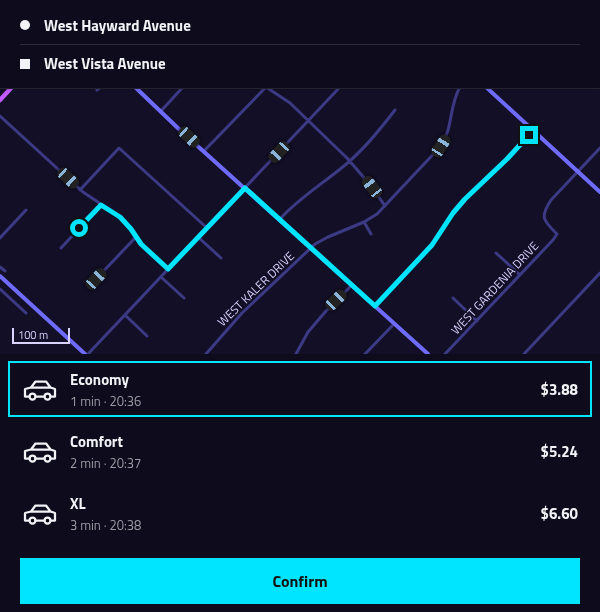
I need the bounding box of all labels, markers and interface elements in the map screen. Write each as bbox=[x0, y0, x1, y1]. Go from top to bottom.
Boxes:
text: West Hayward Avenue bbox=[44, 14, 191, 37]
text: West Vista Avenue bbox=[44, 52, 166, 75]
car bbox=[176, 124, 202, 150]
route end bbox=[520, 126, 538, 144]
car bbox=[429, 133, 453, 159]
car bbox=[266, 139, 292, 165]
car bbox=[55, 165, 81, 191]
car bbox=[360, 174, 384, 200]
route start bbox=[70, 219, 88, 237]
street label: WEST GARDENIA DRIVE bbox=[446, 236, 543, 339]
street label: WEST KALER DRIVE bbox=[213, 247, 299, 330]
car bbox=[83, 266, 109, 292]
car bbox=[323, 287, 349, 313]
scale bar bbox=[12, 326, 70, 345]
text: 100 m bbox=[18, 327, 48, 343]
text: Economy bbox=[70, 368, 129, 391]
icon: car bbox=[22, 371, 58, 407]
text: $3.88 bbox=[541, 378, 578, 401]
text: 1 min · 20:36 bbox=[70, 391, 141, 411]
text: Comfort bbox=[70, 430, 123, 453]
icon: car bbox=[22, 433, 58, 469]
text: $5.24 bbox=[541, 440, 578, 463]
text: 2 min · 20:37 bbox=[70, 453, 141, 473]
text: XL bbox=[70, 492, 86, 515]
icon: car bbox=[22, 495, 58, 531]
text: $6.60 bbox=[541, 502, 578, 525]
text: 3 min · 20:38 bbox=[70, 515, 141, 535]
button: Confirm bbox=[20, 558, 580, 604]

